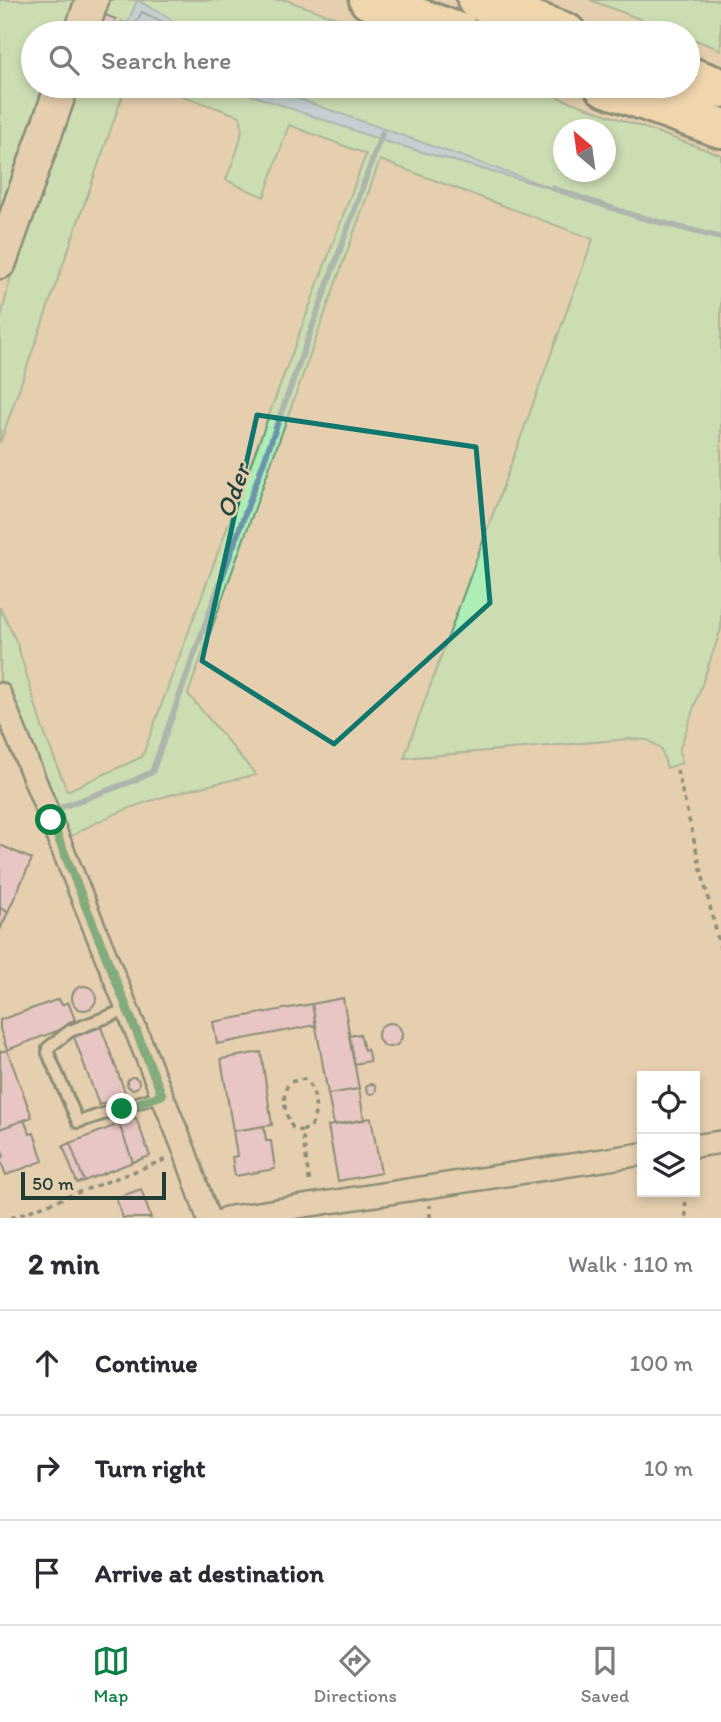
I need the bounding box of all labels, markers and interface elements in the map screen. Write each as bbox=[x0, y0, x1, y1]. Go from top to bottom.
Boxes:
search box bbox=[21, 21, 700, 98]
icon: search bbox=[45, 41, 83, 79]
text: Search here bbox=[101, 44, 231, 76]
north arrow bbox=[553, 119, 616, 182]
water label: Oder bbox=[209, 457, 259, 522]
route start bbox=[35, 804, 66, 835]
map controls bbox=[637, 1071, 700, 1197]
button: locate bbox=[637, 1071, 700, 1134]
route end bbox=[106, 1093, 137, 1124]
button: layers bbox=[637, 1134, 700, 1197]
scale bar bbox=[21, 1169, 166, 1201]
text: 50 m bbox=[32, 1172, 74, 1195]
text: 2 min bbox=[28, 1245, 99, 1282]
text: Walk · 110 m bbox=[568, 1250, 693, 1278]
icon: ahead bbox=[28, 1344, 66, 1382]
text: Continue bbox=[95, 1347, 198, 1379]
text: 100 m bbox=[629, 1349, 693, 1377]
icon: right bbox=[28, 1449, 66, 1487]
text: Turn right bbox=[95, 1452, 206, 1484]
text: 10 m bbox=[644, 1454, 693, 1482]
icon: arrive bbox=[28, 1554, 66, 1592]
text: Arrive at destination bbox=[95, 1557, 324, 1589]
tab: Map bbox=[92, 1642, 130, 1707]
tab: Directions bbox=[313, 1642, 397, 1707]
tab: Saved bbox=[581, 1642, 629, 1707]

